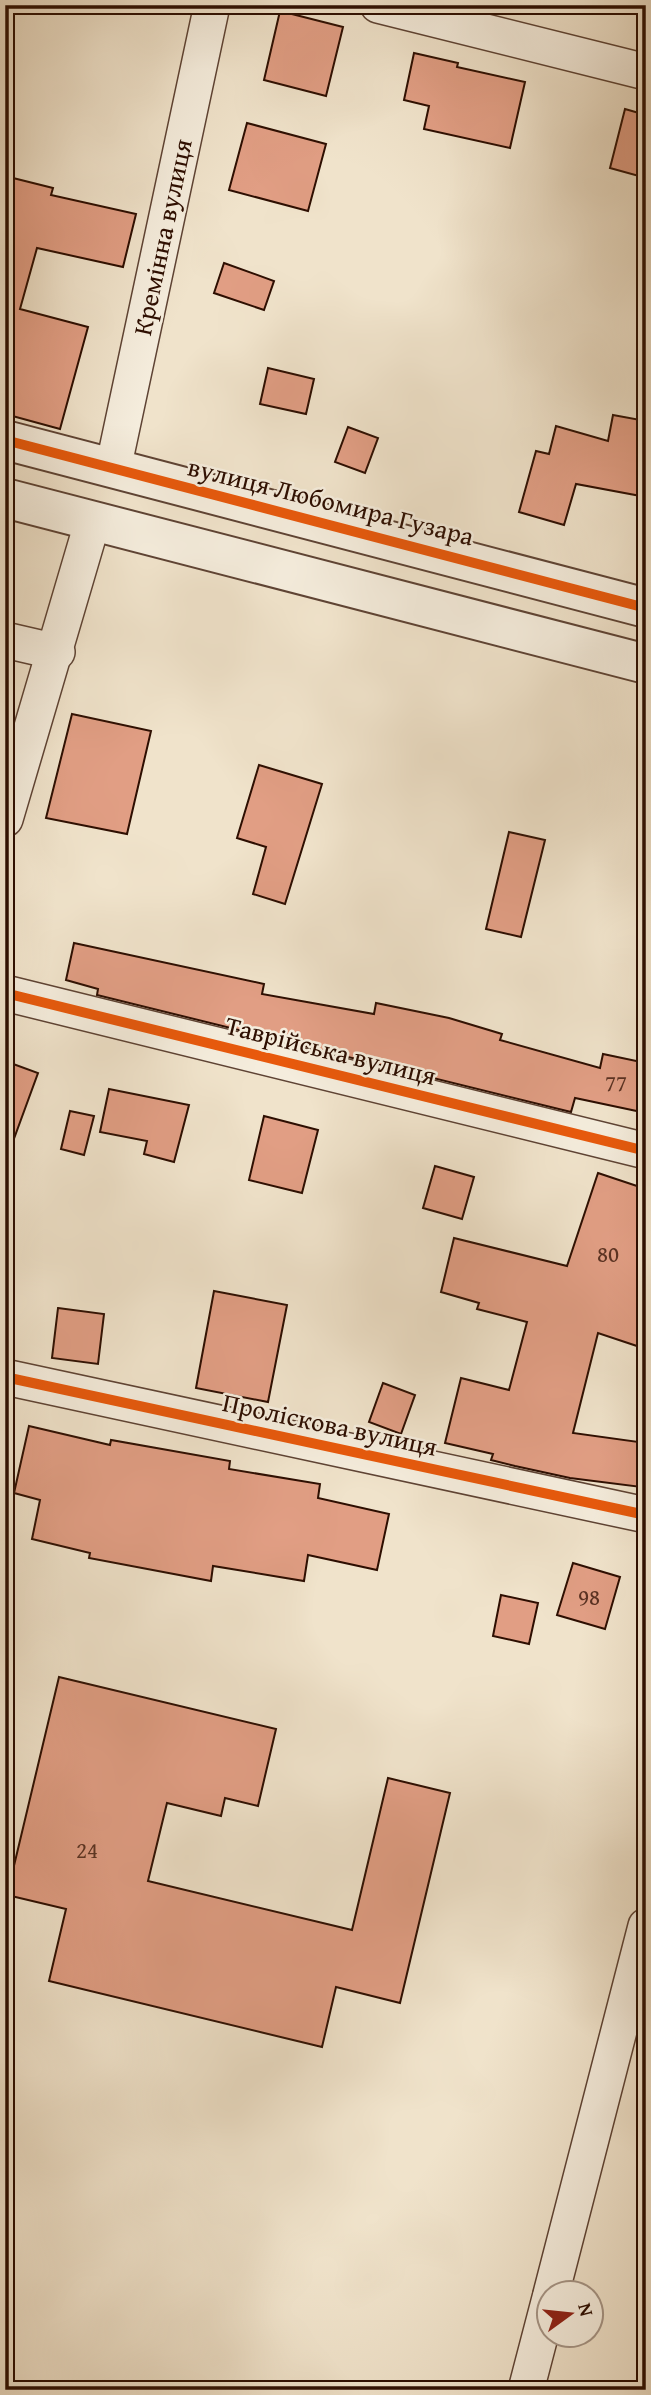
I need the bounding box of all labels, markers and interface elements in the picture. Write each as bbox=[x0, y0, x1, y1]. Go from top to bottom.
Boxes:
street label: Кремінна вулиця bbox=[122, 135, 202, 339]
street label: вулиця Любомира Гузара bbox=[184, 447, 479, 556]
street label: Таврійська вулиця bbox=[222, 1005, 440, 1095]
house number: 77 bbox=[605, 1066, 627, 1099]
house number: 80 bbox=[597, 1237, 619, 1270]
street label: Проліскова вулиця bbox=[219, 1382, 441, 1466]
house number: 98 bbox=[578, 1580, 600, 1613]
house number: 24 bbox=[76, 1833, 98, 1866]
north arrow bbox=[536, 2280, 606, 2350]
text: N bbox=[571, 2300, 602, 2320]

